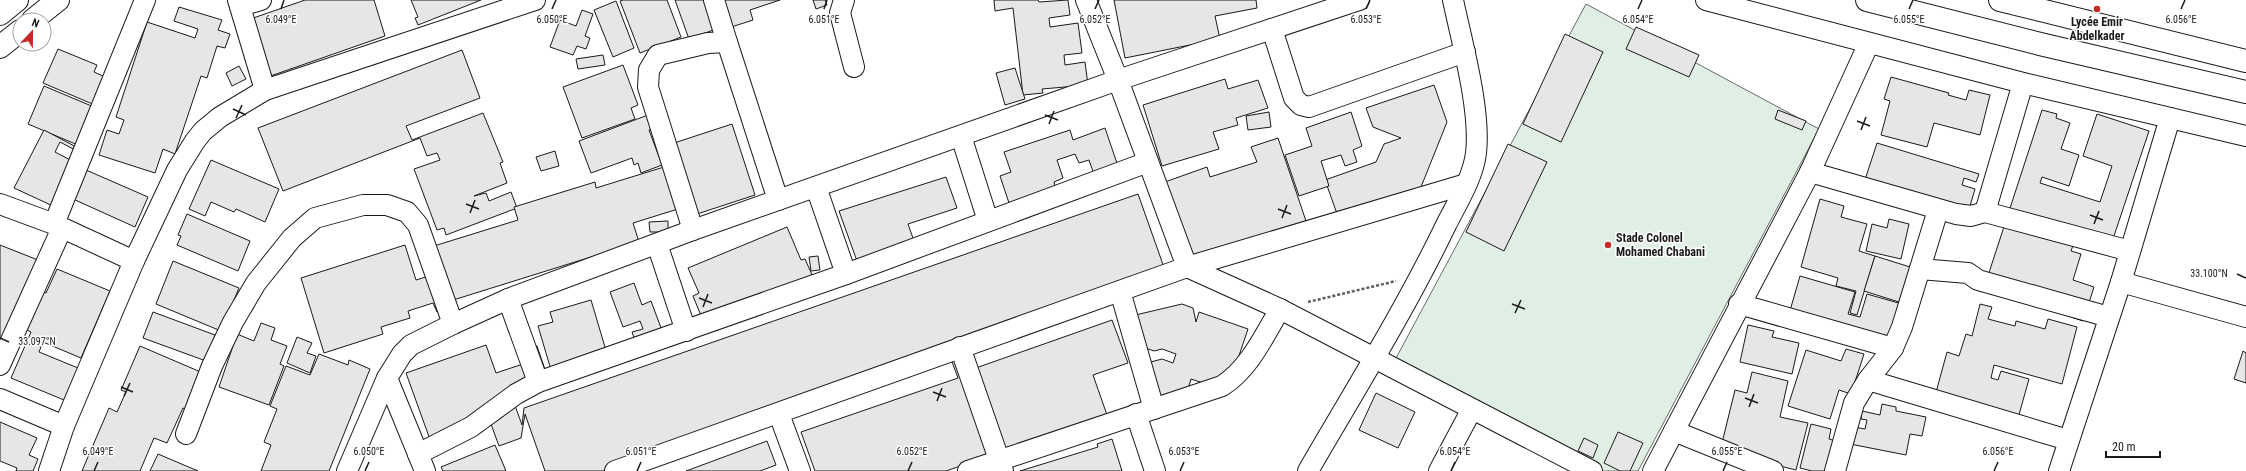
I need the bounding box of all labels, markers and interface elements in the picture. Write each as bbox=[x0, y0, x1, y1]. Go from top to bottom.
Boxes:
marker: Lycée Emir Abdelkader bbox=[2092, 4, 2102, 14]
north arrow bbox=[12, 12, 52, 52]
text: 6.049°E bbox=[265, 14, 297, 25]
text: 6.050°E bbox=[536, 14, 568, 25]
text: 6.051°E bbox=[808, 14, 840, 25]
text: 6.052°E bbox=[1079, 14, 1111, 25]
text: 6.053°E bbox=[1350, 14, 1382, 25]
text: 6.054°E bbox=[1622, 14, 1654, 25]
text: 6.055°E bbox=[1893, 14, 1925, 25]
text: 6.056°E bbox=[2165, 14, 2197, 25]
place label: Lycée Emir Abdelkader bbox=[2070, 15, 2124, 43]
text: N bbox=[30, 16, 41, 31]
place label: Stade Colonel Mohamed Chabani bbox=[1616, 231, 1705, 259]
marker: Stade Colonel Mohamed Chabani bbox=[1603, 240, 1613, 250]
text: 33.100°N bbox=[2190, 268, 2228, 279]
text: 33.097°N bbox=[18, 336, 56, 347]
scale bar bbox=[2106, 433, 2160, 459]
text: 20 m bbox=[2112, 440, 2136, 454]
text: 6.049°E bbox=[82, 446, 114, 457]
text: 6.050°E bbox=[353, 446, 385, 457]
text: 6.051°E bbox=[625, 446, 657, 457]
text: 6.052°E bbox=[896, 446, 928, 457]
text: 6.053°E bbox=[1168, 446, 1200, 457]
text: 6.054°E bbox=[1439, 446, 1471, 457]
text: 6.055°E bbox=[1711, 446, 1743, 457]
text: 6.056°E bbox=[1982, 446, 2014, 457]

